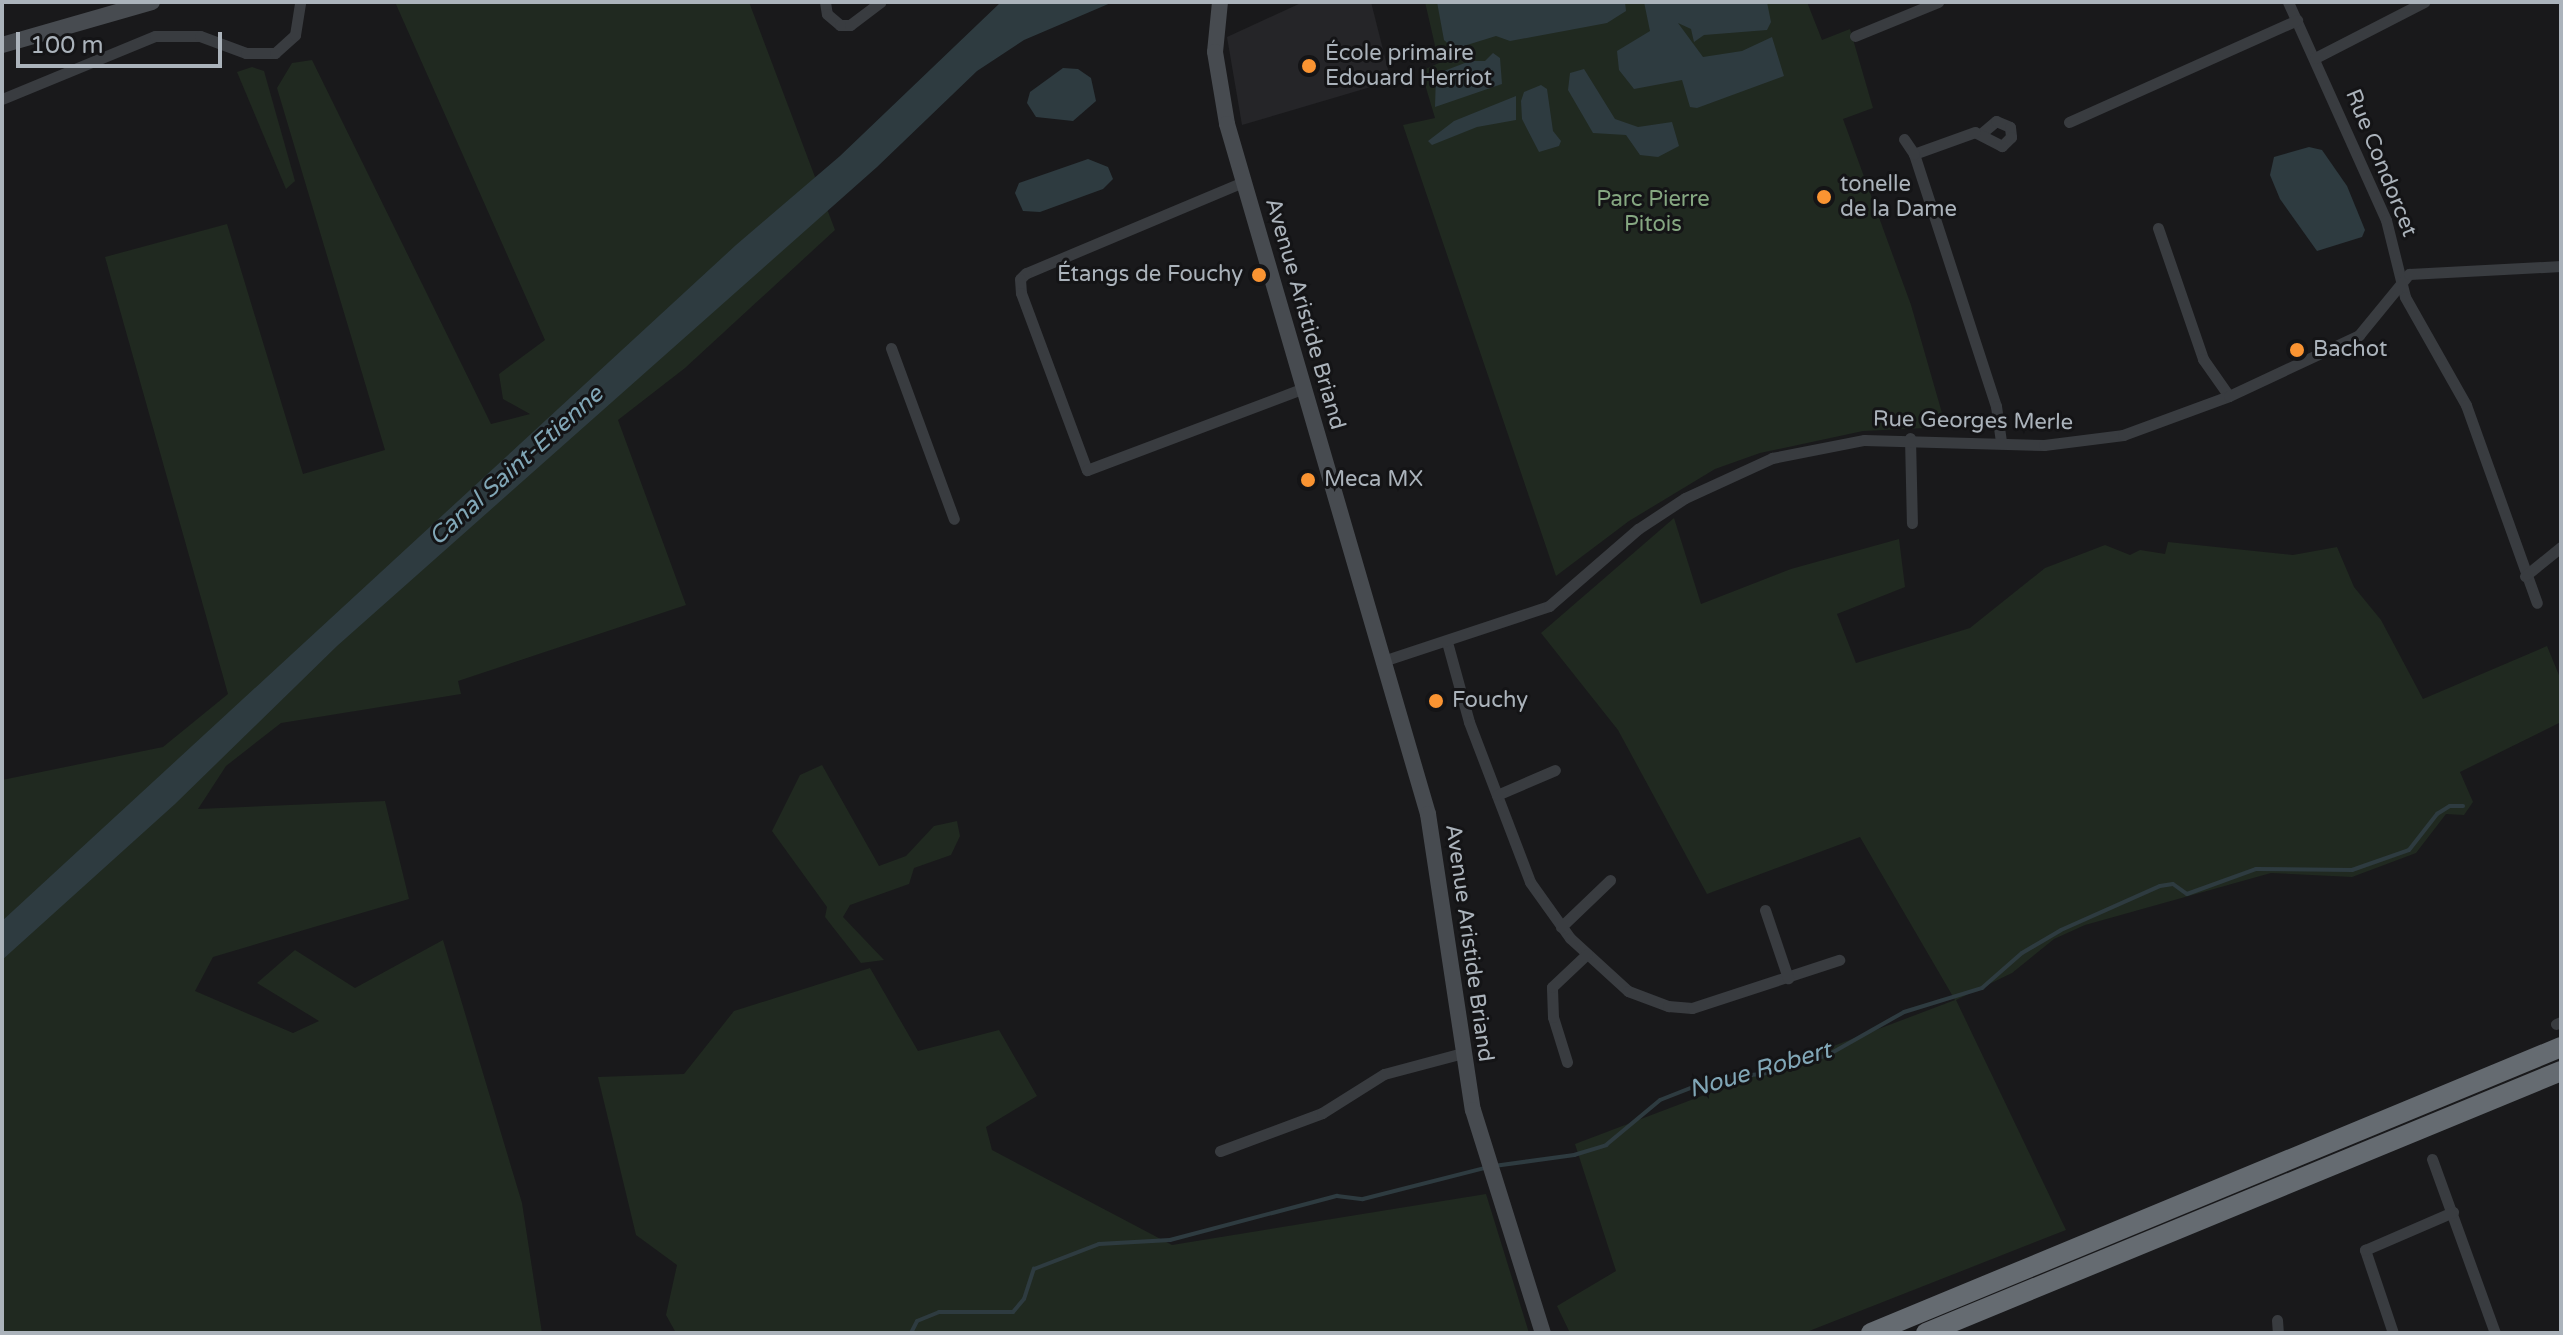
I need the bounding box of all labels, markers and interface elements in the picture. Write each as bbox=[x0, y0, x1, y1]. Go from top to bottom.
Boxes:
scale bar bbox=[20, 16, 226, 66]
text: 100 m bbox=[30, 31, 104, 60]
place label: École primaire Edouard Herriot bbox=[1325, 40, 1492, 92]
marker: École primaire Edouard Herriot bbox=[1300, 57, 1318, 75]
street label: Rue Condorcet bbox=[2339, 85, 2423, 241]
place label: tonelle de la Dame bbox=[1840, 171, 1957, 222]
park label: Parc Pierre Pitois bbox=[1596, 186, 1710, 238]
marker: tonelle de la Dame bbox=[1815, 188, 1833, 206]
street label: Avenue Aristide Briand bbox=[1259, 195, 1351, 433]
place label: Étangs de Fouchy bbox=[1057, 262, 1243, 288]
marker: Étangs de Fouchy bbox=[1250, 266, 1268, 284]
place label: Bachot bbox=[2313, 337, 2387, 363]
marker: Bachot bbox=[2288, 341, 2306, 359]
water label: Canal Saint-Etienne bbox=[423, 380, 609, 552]
street label: Rue Georges Merle bbox=[1873, 406, 2073, 436]
place label: Meca MX bbox=[1324, 467, 1423, 493]
marker: Meca MX bbox=[1299, 471, 1317, 489]
place label: Fouchy bbox=[1452, 688, 1528, 714]
marker: Fouchy bbox=[1427, 692, 1445, 710]
street label: Avenue Aristide Briand bbox=[1439, 822, 1499, 1064]
water label: Noue Robert bbox=[1686, 1036, 1834, 1104]

